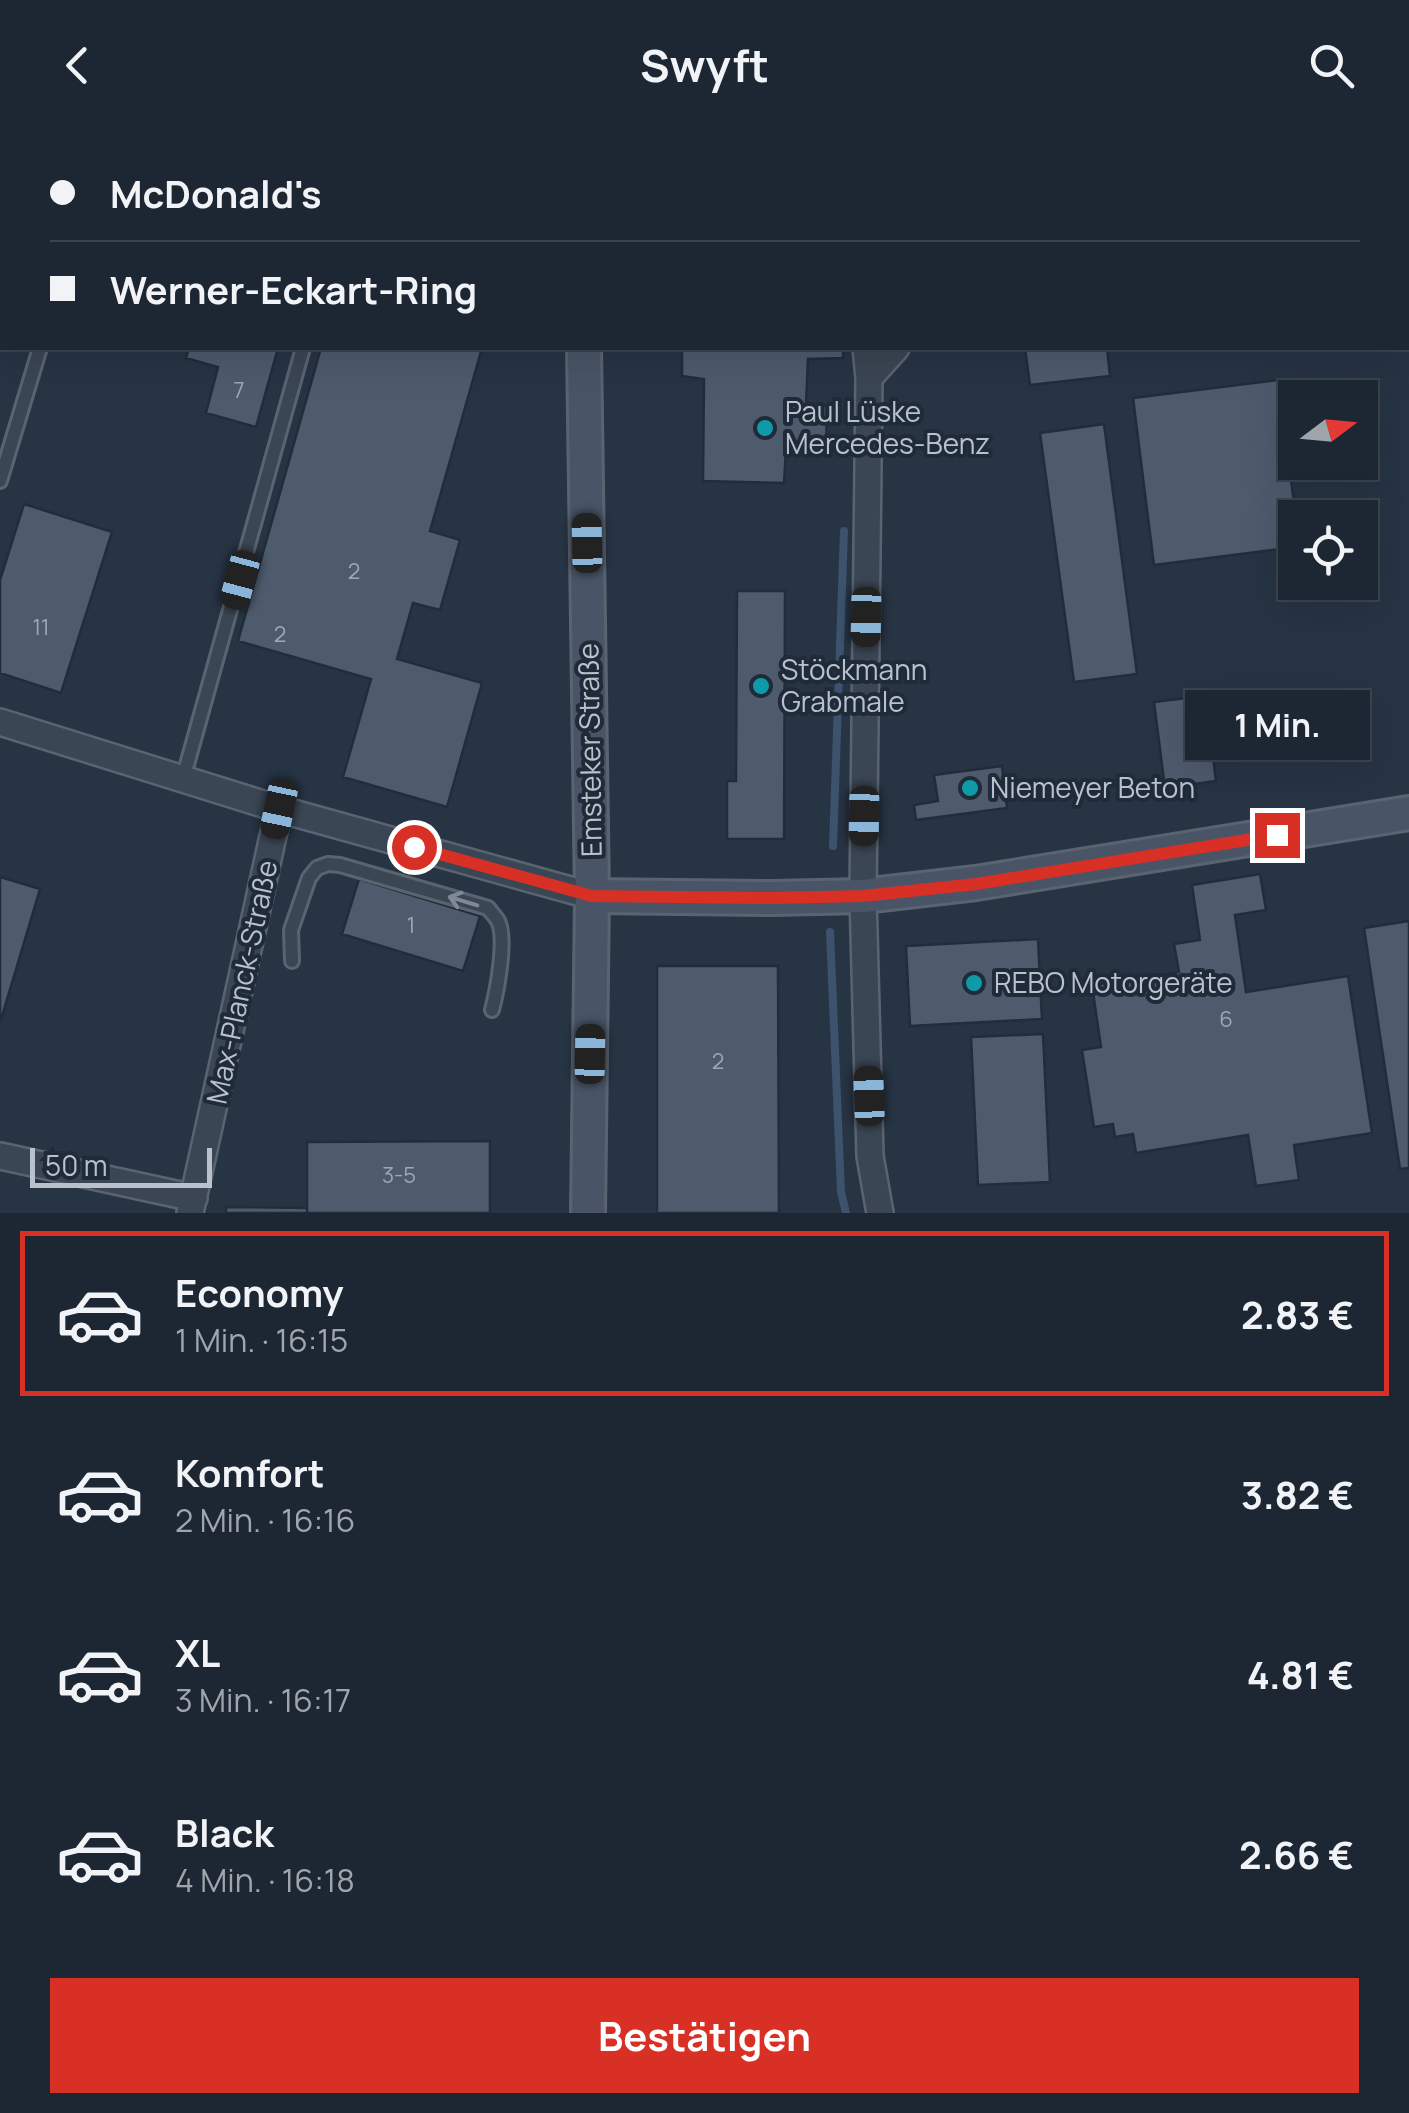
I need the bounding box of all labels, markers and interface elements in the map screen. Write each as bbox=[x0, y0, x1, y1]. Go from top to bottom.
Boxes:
text: Swyft bbox=[640, 34, 769, 96]
icon: back bbox=[50, 38, 105, 93]
icon: search bbox=[1304, 38, 1359, 93]
text: McDonald's bbox=[110, 167, 322, 219]
text: Werner-Eckart-Ring bbox=[110, 263, 477, 315]
house number: 7 bbox=[233, 375, 245, 405]
north arrow bbox=[1278, 380, 1378, 480]
map controls bbox=[1278, 380, 1378, 600]
place label: Paul Lüske Mercedes-Benz bbox=[785, 392, 990, 462]
marker: Paul Lüske Mercedes-Benz bbox=[754, 417, 776, 439]
button: locate bbox=[1278, 500, 1378, 600]
car bbox=[571, 513, 603, 573]
car bbox=[218, 547, 262, 613]
house number: 2 bbox=[348, 556, 360, 586]
car bbox=[850, 587, 882, 647]
house number: 11 bbox=[32, 612, 50, 642]
house number: 2 bbox=[274, 619, 286, 649]
street label: Emsteker Straße bbox=[568, 643, 610, 857]
place label: Stöckmann Grabmale bbox=[781, 650, 927, 720]
marker: Stöckmann Grabmale bbox=[750, 675, 772, 697]
callout: 1 Min. bbox=[1184, 690, 1370, 760]
text: 1 Min. bbox=[1234, 703, 1321, 747]
place label: Niemeyer Beton bbox=[990, 768, 1195, 806]
car bbox=[258, 777, 300, 841]
marker: Niemeyer Beton bbox=[959, 777, 981, 799]
car bbox=[848, 786, 880, 846]
route end bbox=[1255, 813, 1300, 858]
route start bbox=[392, 825, 437, 870]
street label: Max-Planck-Straße bbox=[197, 856, 285, 1107]
one-way arrow bbox=[448, 891, 479, 909]
house number: 1 bbox=[407, 910, 415, 940]
place label: REBO Motorgeräte bbox=[994, 963, 1233, 1001]
marker: REBO Motorgeräte bbox=[963, 972, 985, 994]
house number: 6 bbox=[1219, 1004, 1233, 1034]
car bbox=[574, 1024, 606, 1084]
house number: 2 bbox=[712, 1046, 724, 1076]
car bbox=[853, 1065, 885, 1127]
scale bar bbox=[30, 1143, 212, 1188]
text: 50 m bbox=[45, 1146, 108, 1184]
house number: 3-5 bbox=[382, 1160, 416, 1190]
text: Economy bbox=[175, 1266, 344, 1318]
icon: car bbox=[55, 1269, 145, 1359]
text: 2.83 € bbox=[1241, 1288, 1354, 1340]
text: 1 Min. · 16:15 bbox=[175, 1318, 348, 1362]
text: Komfort bbox=[175, 1446, 324, 1498]
icon: car bbox=[55, 1449, 145, 1539]
text: 3.82 € bbox=[1241, 1468, 1354, 1520]
text: 2 Min. · 16:16 bbox=[175, 1498, 355, 1542]
text: XL bbox=[175, 1626, 220, 1678]
icon: car bbox=[55, 1629, 145, 1719]
text: 4.81 € bbox=[1247, 1648, 1354, 1700]
text: 3 Min. · 16:17 bbox=[175, 1678, 351, 1722]
text: Black bbox=[175, 1806, 274, 1858]
icon: car bbox=[55, 1809, 145, 1899]
text: 2.66 € bbox=[1239, 1828, 1354, 1880]
text: 4 Min. · 16:18 bbox=[175, 1858, 355, 1902]
button: Bestätigen bbox=[50, 1978, 1359, 2093]

